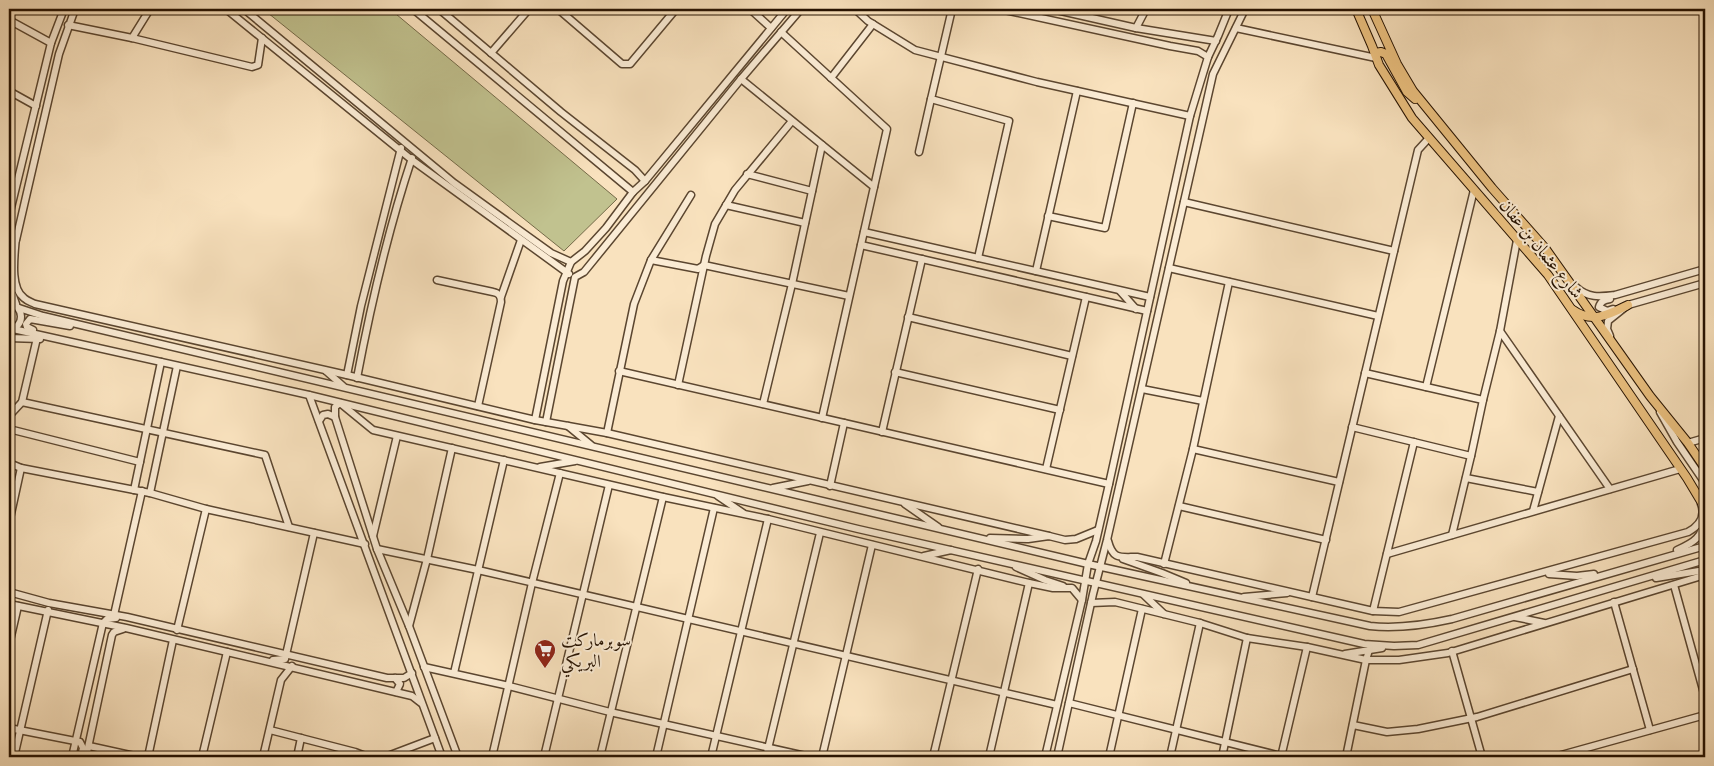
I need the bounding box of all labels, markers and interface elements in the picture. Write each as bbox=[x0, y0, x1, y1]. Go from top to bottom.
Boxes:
street label: شارع عثمان بن عفان bbox=[1492, 195, 1588, 305]
place label: سوبرماركت البريكي bbox=[561, 629, 631, 678]
supermarket icon: سوبرماركت البريكي bbox=[533, 638, 557, 669]

